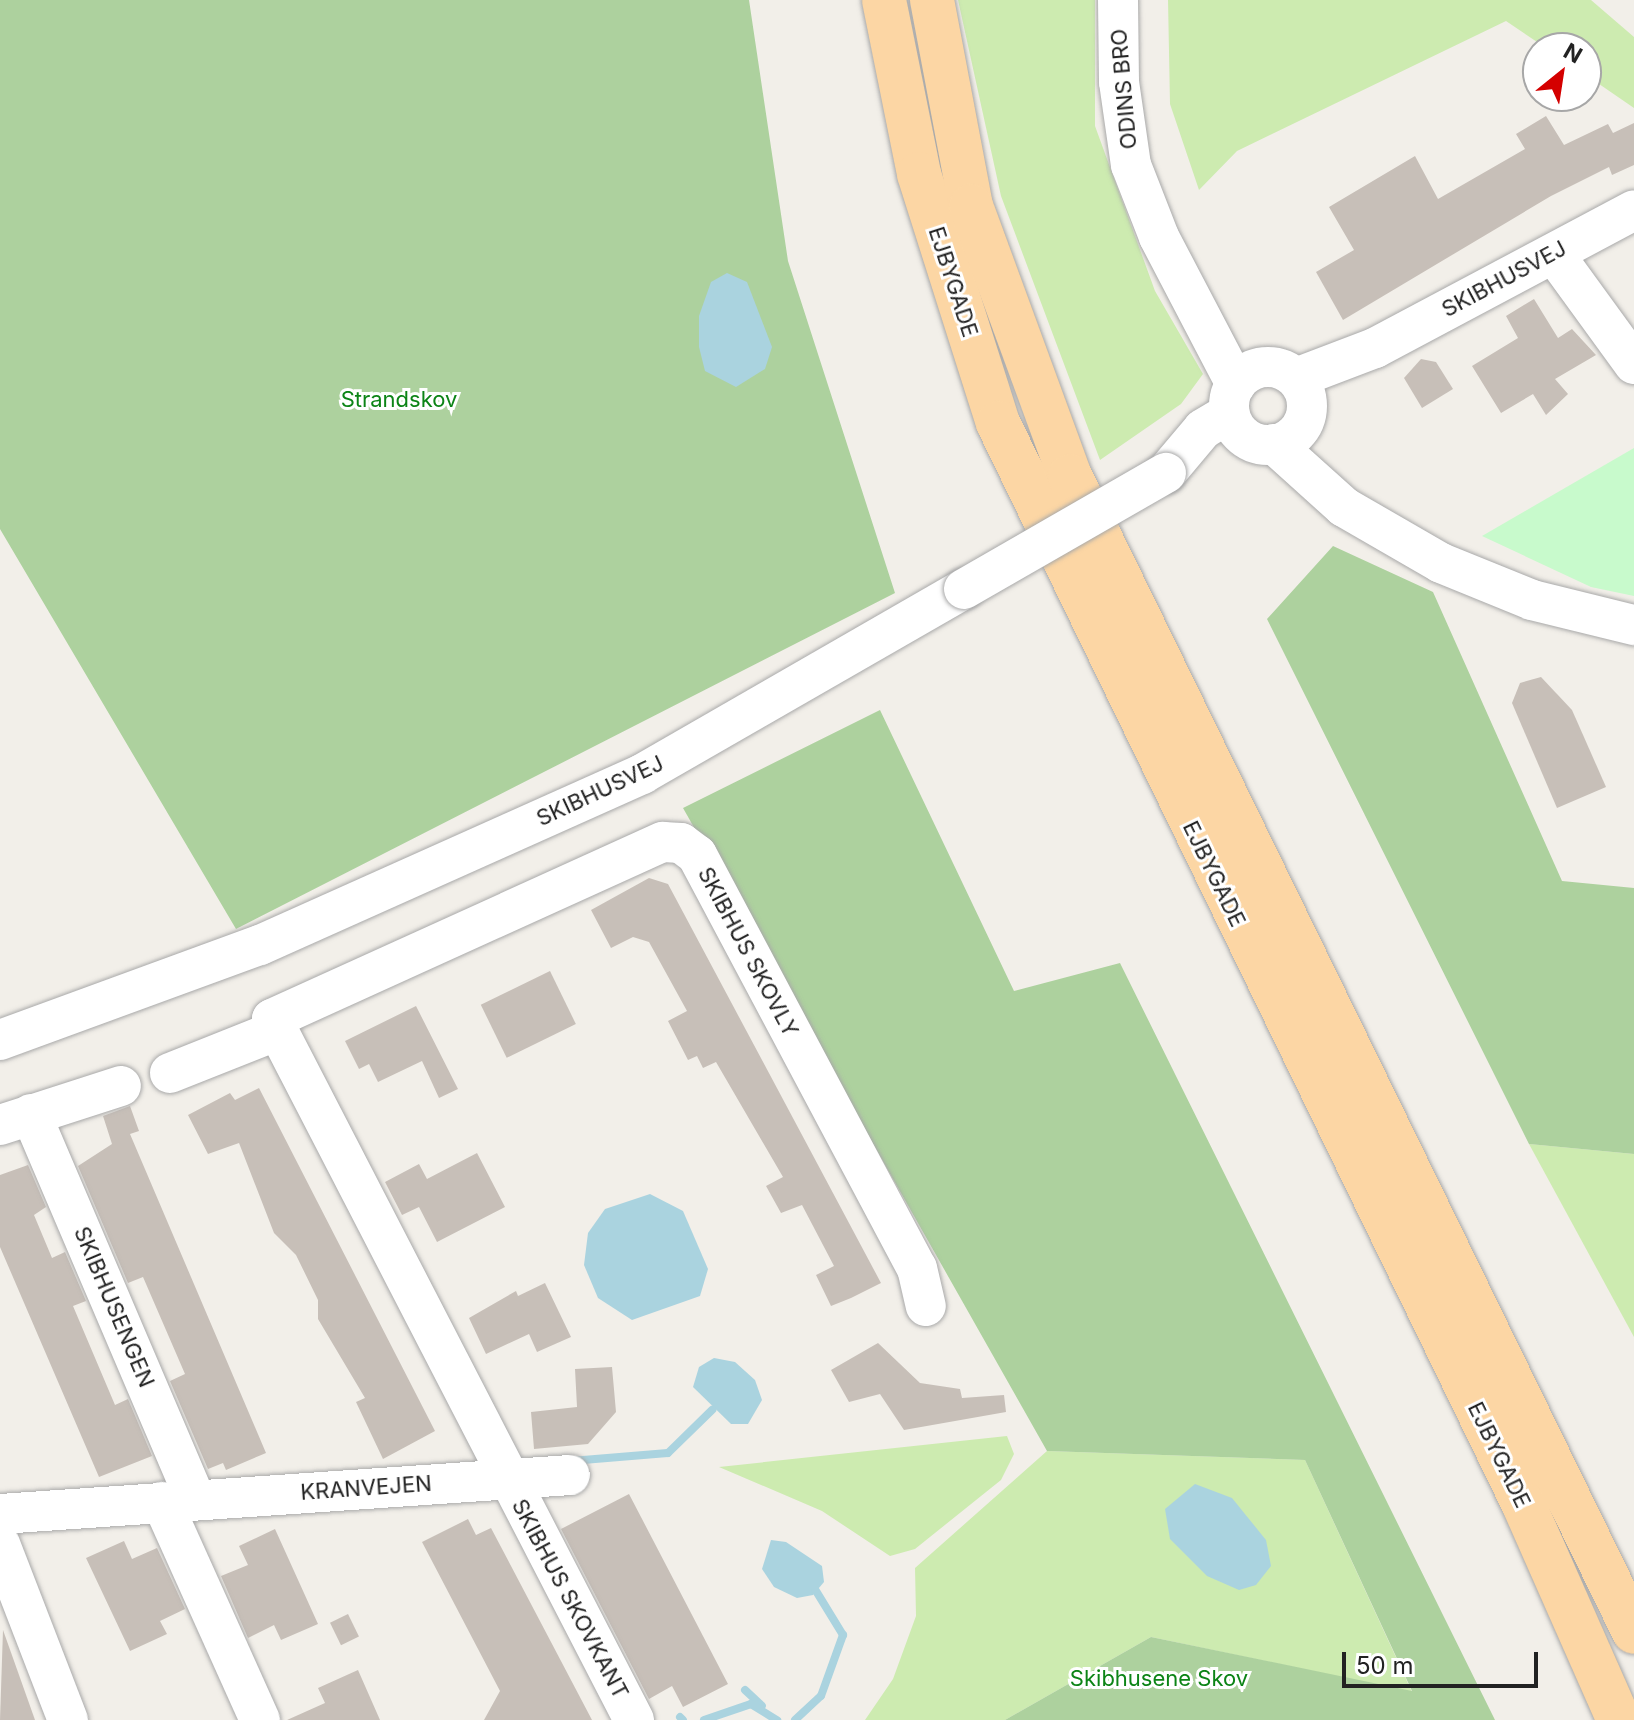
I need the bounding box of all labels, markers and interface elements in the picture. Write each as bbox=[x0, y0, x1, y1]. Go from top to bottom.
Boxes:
street label: ODINS BRO bbox=[1106, 28, 1142, 150]
north arrow bbox=[1522, 32, 1602, 112]
text: N bbox=[1559, 37, 1587, 68]
street label: EJBYGADE bbox=[923, 223, 983, 341]
street label: SKIBHUSVEJ bbox=[1437, 235, 1571, 323]
park label: Strandskov bbox=[341, 387, 457, 413]
street label: SKIBHUSVEJ bbox=[532, 750, 668, 832]
street label: EJBYGADE bbox=[1177, 817, 1251, 931]
street label: SKIBHUS SKOVLY bbox=[692, 863, 804, 1041]
street label: SKIBHUSENGEN bbox=[68, 1223, 160, 1391]
street label: EJBYGADE bbox=[1462, 1398, 1536, 1512]
street label: KRANVEJEN bbox=[300, 1470, 432, 1506]
street label: SKIBHUS SKOVKANT bbox=[506, 1495, 634, 1703]
scale bar bbox=[1346, 1636, 1542, 1686]
text: 50 m bbox=[1356, 1651, 1414, 1680]
park label: Skibhusene Skov bbox=[1070, 1666, 1248, 1692]

